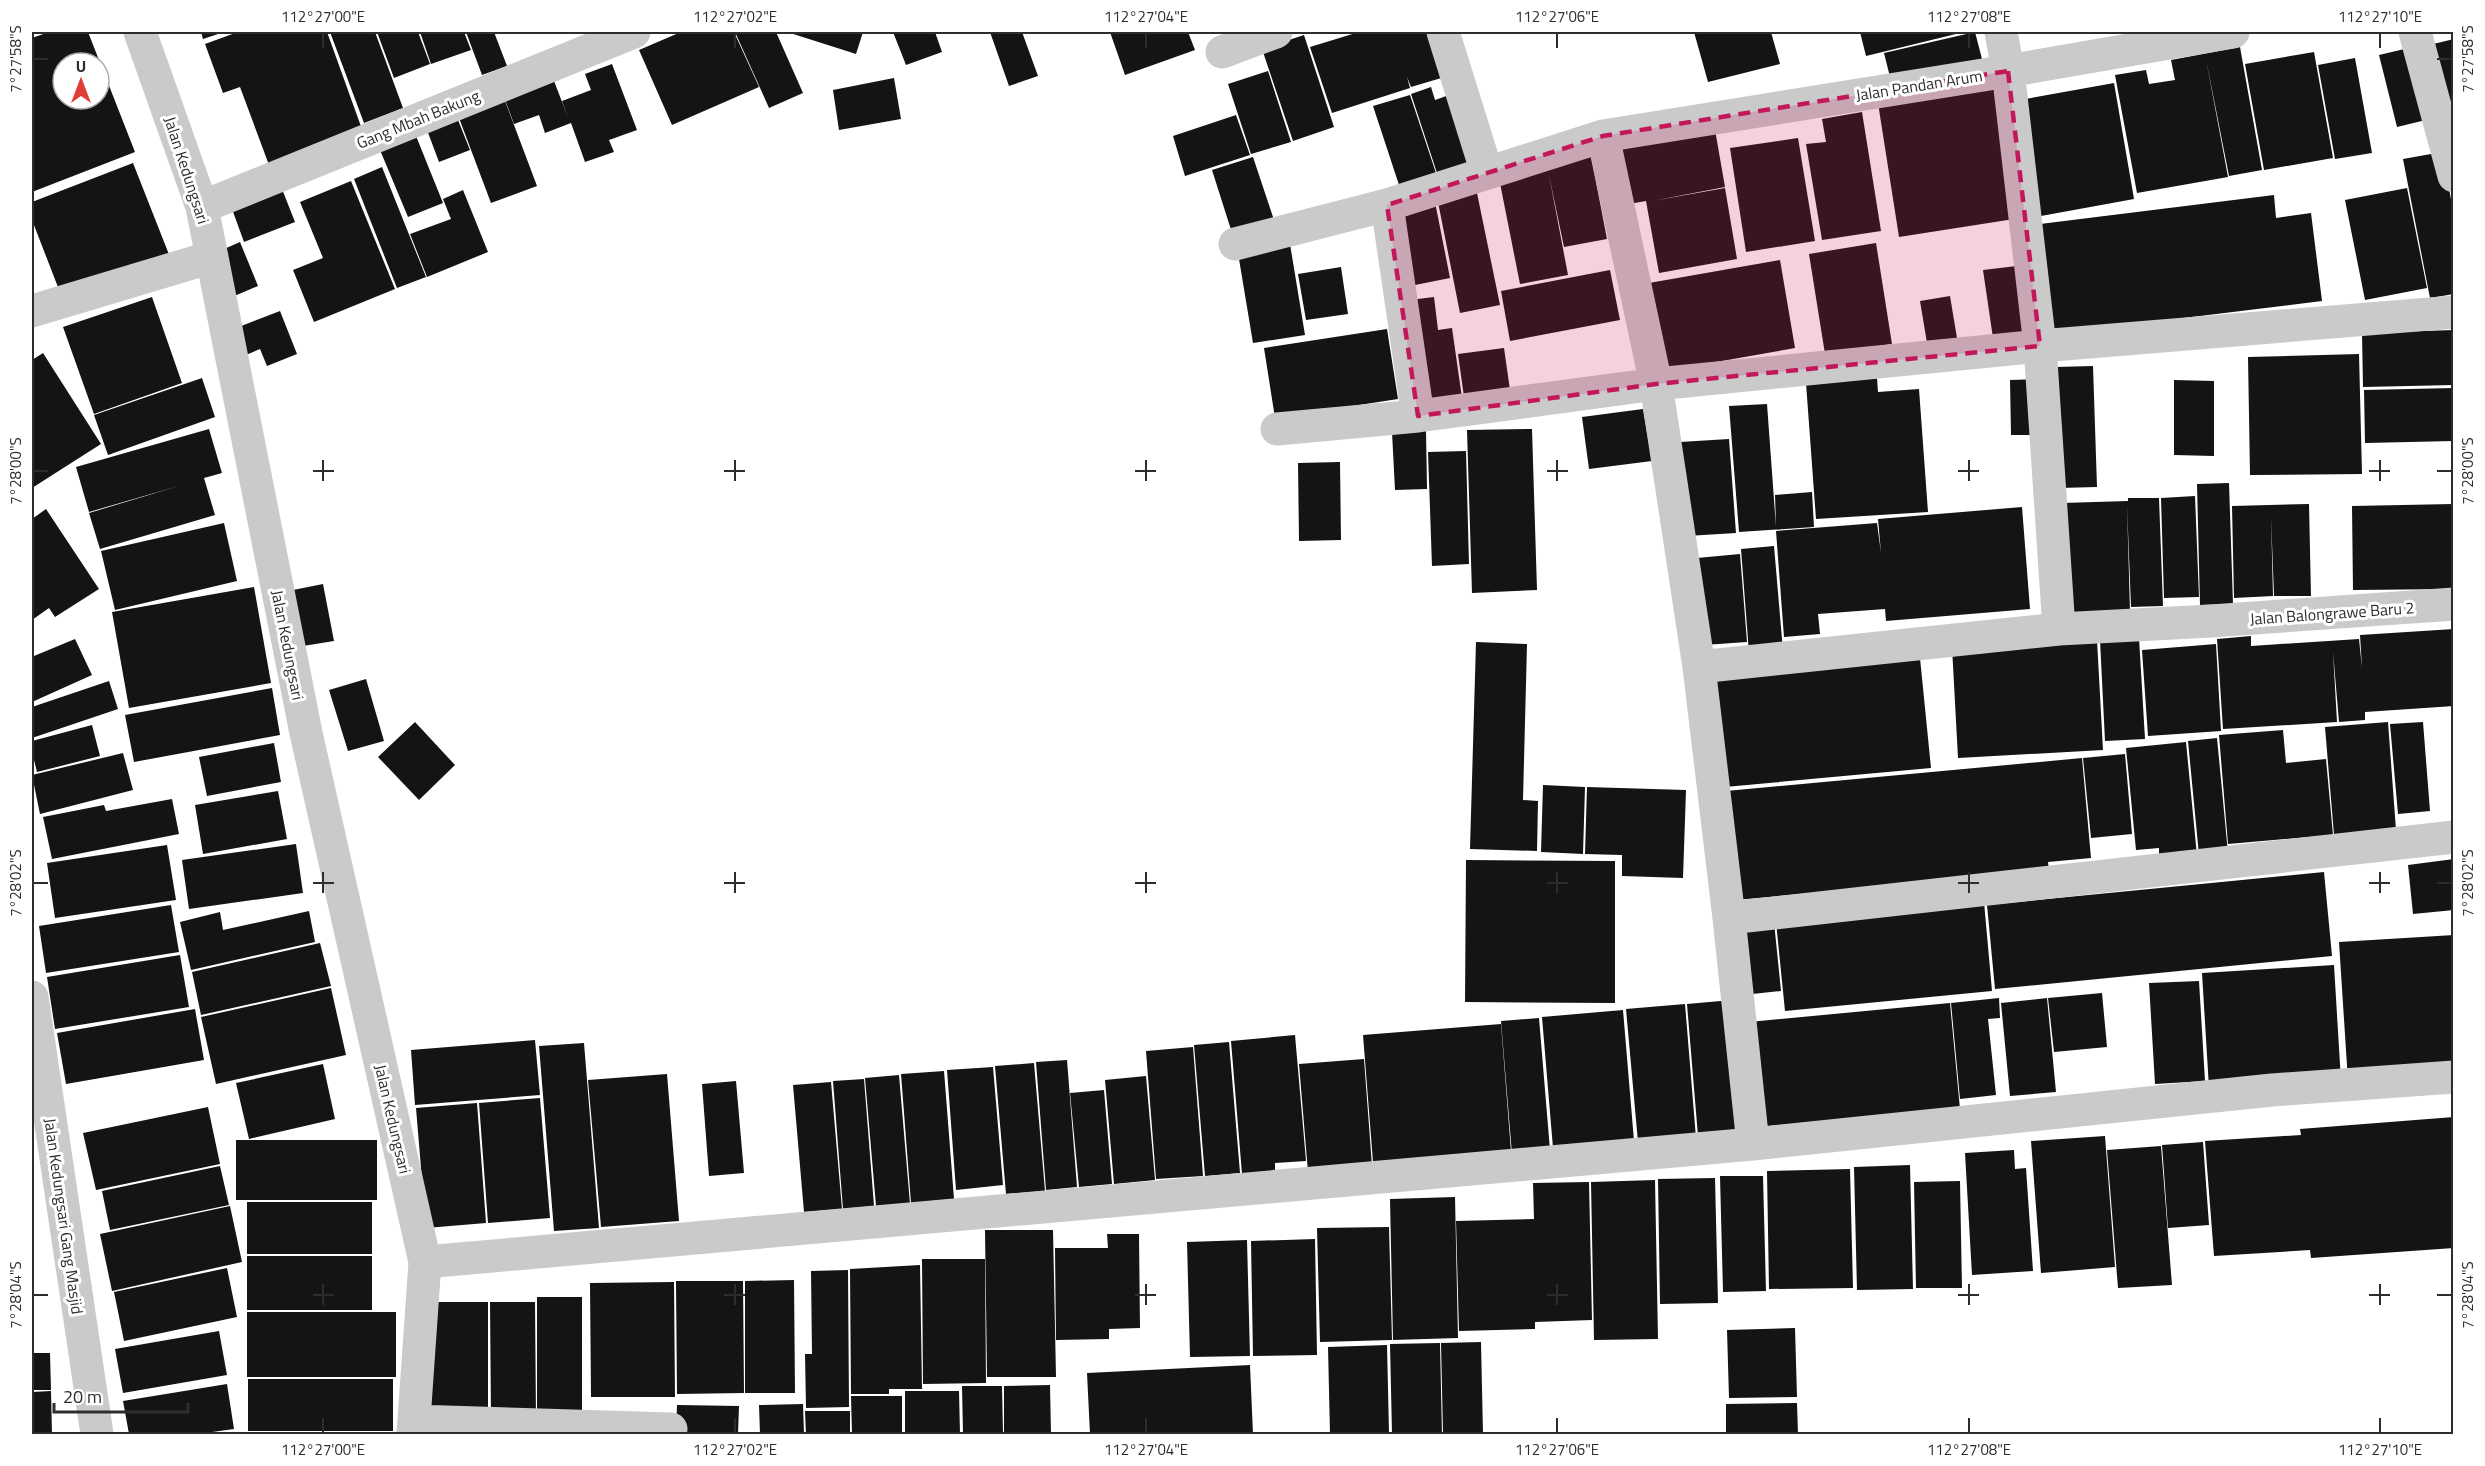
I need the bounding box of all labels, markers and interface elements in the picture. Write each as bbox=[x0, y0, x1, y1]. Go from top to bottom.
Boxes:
text: 112°27'00"E bbox=[281, 5, 365, 28]
text: 112°27'02"E bbox=[693, 5, 777, 28]
text: 112°27'04"E bbox=[1104, 5, 1188, 28]
text: 112°27'06"E bbox=[1515, 5, 1599, 28]
text: 112°27'08"E bbox=[1927, 5, 2011, 28]
text: 112°27'10"E bbox=[2338, 5, 2422, 28]
text: 7°27'58"S bbox=[4, 25, 27, 93]
text: 7°27'58"S bbox=[2456, 25, 2479, 93]
north arrow bbox=[51, 51, 111, 111]
text: U bbox=[76, 54, 86, 78]
street label: Jalan Pandan Arum bbox=[1854, 63, 1984, 107]
street label: Gang Mbah Bakung bbox=[353, 83, 483, 155]
street label: Jalan Kedungsari bbox=[158, 113, 216, 227]
text: 7°28'00"S bbox=[4, 437, 27, 505]
text: 7°28'00"S bbox=[2456, 437, 2479, 505]
street label: Jalan Kedungsari bbox=[266, 588, 310, 702]
street label: Jalan Balongrawe Baru 2 bbox=[2249, 595, 2415, 631]
text: 7°28'02"S bbox=[4, 849, 27, 917]
text: 7°28'02"S bbox=[2456, 849, 2479, 917]
street label: Jalan Kedungsari bbox=[369, 1062, 417, 1176]
street label: Jalan Kedungsari Gang Masjid bbox=[38, 1116, 90, 1316]
text: 7°28'04"S bbox=[4, 1261, 27, 1329]
text: 7°28'04"S bbox=[2456, 1261, 2479, 1329]
scale bar bbox=[54, 1376, 188, 1414]
text: 20 m bbox=[63, 1383, 102, 1410]
text: 112°27'00"E bbox=[281, 1438, 365, 1461]
text: 112°27'02"E bbox=[693, 1438, 777, 1461]
text: 112°27'04"E bbox=[1104, 1438, 1188, 1461]
text: 112°27'06"E bbox=[1515, 1438, 1599, 1461]
text: 112°27'08"E bbox=[1927, 1438, 2011, 1461]
text: 112°27'10"E bbox=[2338, 1438, 2422, 1461]

